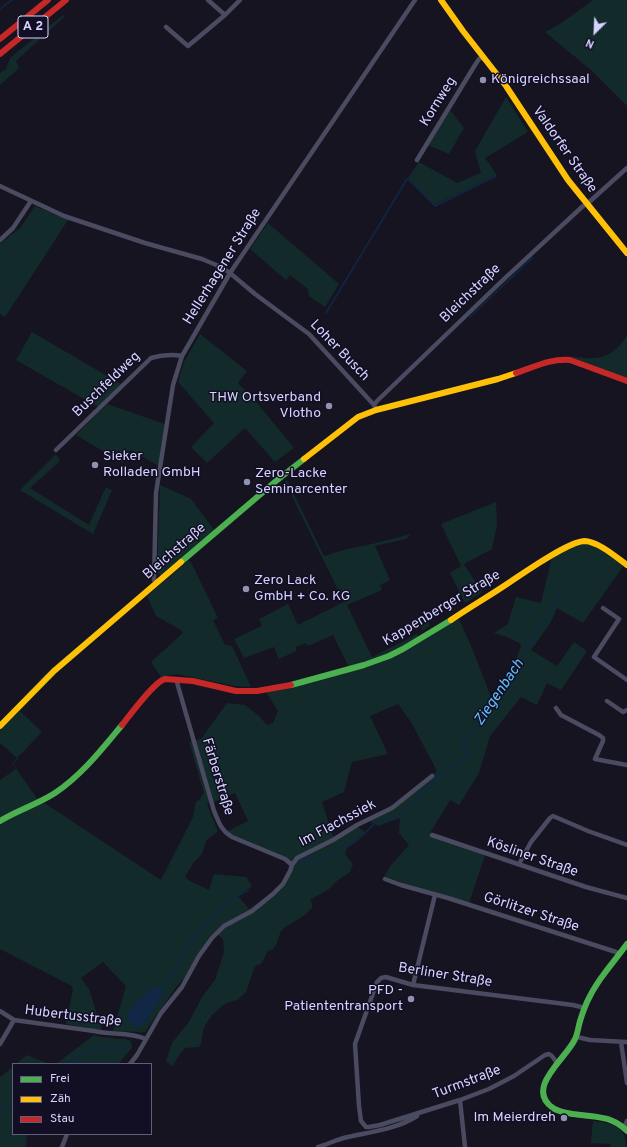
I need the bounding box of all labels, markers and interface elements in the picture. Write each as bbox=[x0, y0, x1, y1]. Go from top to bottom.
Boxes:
north arrow bbox=[575, 12, 615, 52]
road number: A 2 bbox=[18, 16, 48, 38]
text: N bbox=[584, 35, 597, 51]
place label: Königreichssaal bbox=[491, 72, 590, 88]
street label: Kornweg bbox=[417, 74, 461, 130]
marker: Königreichssaal bbox=[478, 75, 488, 85]
street label: Valdorfer Straße bbox=[528, 103, 600, 197]
street label: Hellerhagener Straße bbox=[180, 206, 266, 328]
street label: Bleichstraße bbox=[437, 261, 505, 327]
street label: Loher Busch bbox=[306, 317, 372, 385]
street label: Buschfeldweg bbox=[70, 349, 144, 421]
place label: THW Ortsverband Vlotho bbox=[209, 390, 321, 422]
marker: THW Ortsverband Vlotho bbox=[324, 401, 334, 411]
place label: Sieker Rolladen GmbH bbox=[103, 449, 201, 482]
marker: Sieker Rolladen GmbH bbox=[90, 460, 100, 470]
place label: Zero-Lacke Seminarcenter bbox=[255, 466, 348, 498]
marker: Zero-Lacke Seminarcenter bbox=[242, 477, 252, 487]
street label: Bleichstraße bbox=[140, 520, 210, 584]
street label: Kappenberger Straße bbox=[380, 567, 504, 651]
place label: Zero Lack GmbH + Co. KG bbox=[254, 573, 350, 606]
marker: Zero Lack GmbH + Co. KG bbox=[241, 584, 251, 594]
water label: Ziegenbach bbox=[471, 656, 529, 730]
street label: Färberstraße bbox=[197, 736, 237, 818]
street label: Im Flachssiek bbox=[297, 797, 379, 851]
street label: Kösliner Straße bbox=[484, 834, 580, 882]
street label: Görlitzer Straße bbox=[481, 890, 581, 936]
street label: Berliner Straße bbox=[397, 960, 493, 992]
place label: PFD - Patiententransport bbox=[284, 983, 403, 1016]
marker: PFD - Patiententransport bbox=[406, 994, 416, 1004]
street label: Hubertusstraße bbox=[24, 1003, 122, 1031]
street label: Turmstraße bbox=[430, 1062, 504, 1104]
legend bbox=[12, 1063, 152, 1135]
text: Frei bbox=[50, 1071, 70, 1087]
text: Zäh bbox=[50, 1091, 71, 1107]
place label: Im Meierdreh bbox=[473, 1110, 556, 1126]
text: Stau bbox=[50, 1111, 75, 1127]
marker: Im Meierdreh bbox=[559, 1113, 569, 1123]

